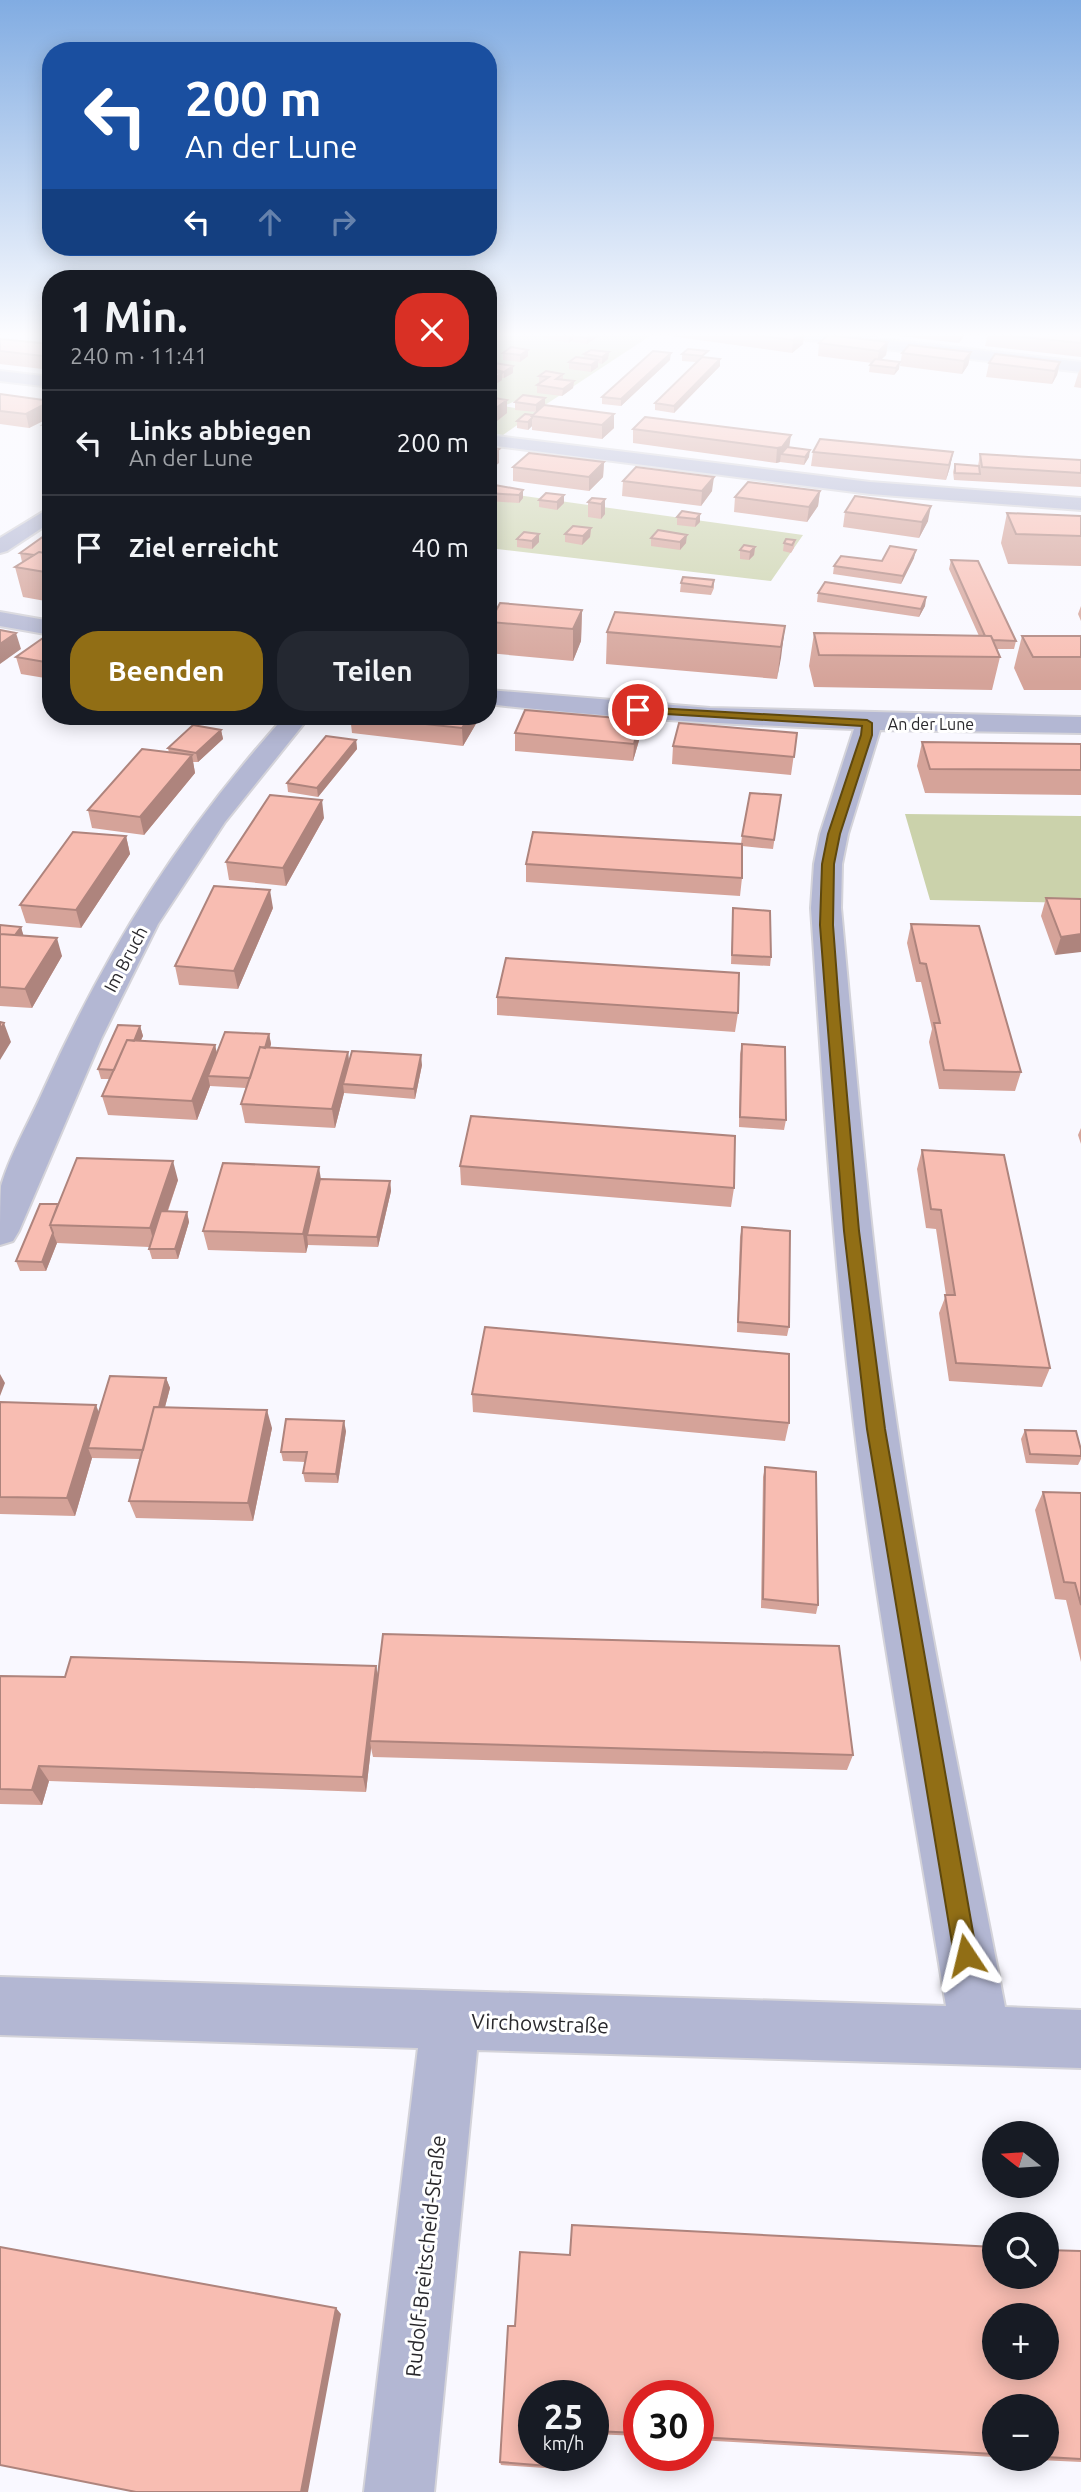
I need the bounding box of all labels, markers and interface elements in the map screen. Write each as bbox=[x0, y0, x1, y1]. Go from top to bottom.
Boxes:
icon: left bbox=[70, 70, 161, 161]
text: 200 m bbox=[185, 70, 322, 125]
text: An der Lune bbox=[185, 128, 358, 164]
icon: left bbox=[178, 203, 216, 241]
icon: ahead bbox=[251, 203, 289, 241]
icon: right bbox=[324, 203, 362, 241]
text: 1 Min. bbox=[70, 293, 188, 340]
button: close bbox=[395, 293, 469, 367]
text: 240 m · 11:41 bbox=[70, 343, 208, 368]
text: Links abbiegen bbox=[129, 416, 312, 445]
icon: left bbox=[70, 424, 108, 462]
text: 200 m bbox=[397, 428, 469, 457]
text: An der Lune bbox=[129, 445, 253, 470]
icon: arrive bbox=[70, 529, 108, 567]
text: Ziel erreicht bbox=[129, 533, 279, 562]
text: 40 m bbox=[411, 533, 469, 562]
button: Beenden bbox=[70, 631, 263, 711]
button: Teilen bbox=[277, 631, 469, 711]
pin bbox=[608, 680, 668, 740]
icon: arrive bbox=[619, 691, 657, 729]
street label: An der Lune bbox=[888, 715, 974, 733]
street label: Im Bruch bbox=[99, 923, 151, 995]
position arrow bbox=[929, 1918, 1003, 1992]
street label: Virchowstraße bbox=[471, 2009, 609, 2037]
north arrow bbox=[982, 2121, 1059, 2198]
map controls bbox=[982, 2121, 1059, 2471]
street label: Rudolf-Breitscheid-Straße bbox=[400, 2134, 450, 2378]
button: search bbox=[982, 2212, 1059, 2289]
button: + bbox=[982, 2303, 1059, 2380]
speed limit sign: 30 bbox=[623, 2380, 714, 2471]
button: − bbox=[982, 2394, 1059, 2471]
text: 25 bbox=[544, 2396, 583, 2436]
text: km/h bbox=[543, 2433, 584, 2453]

